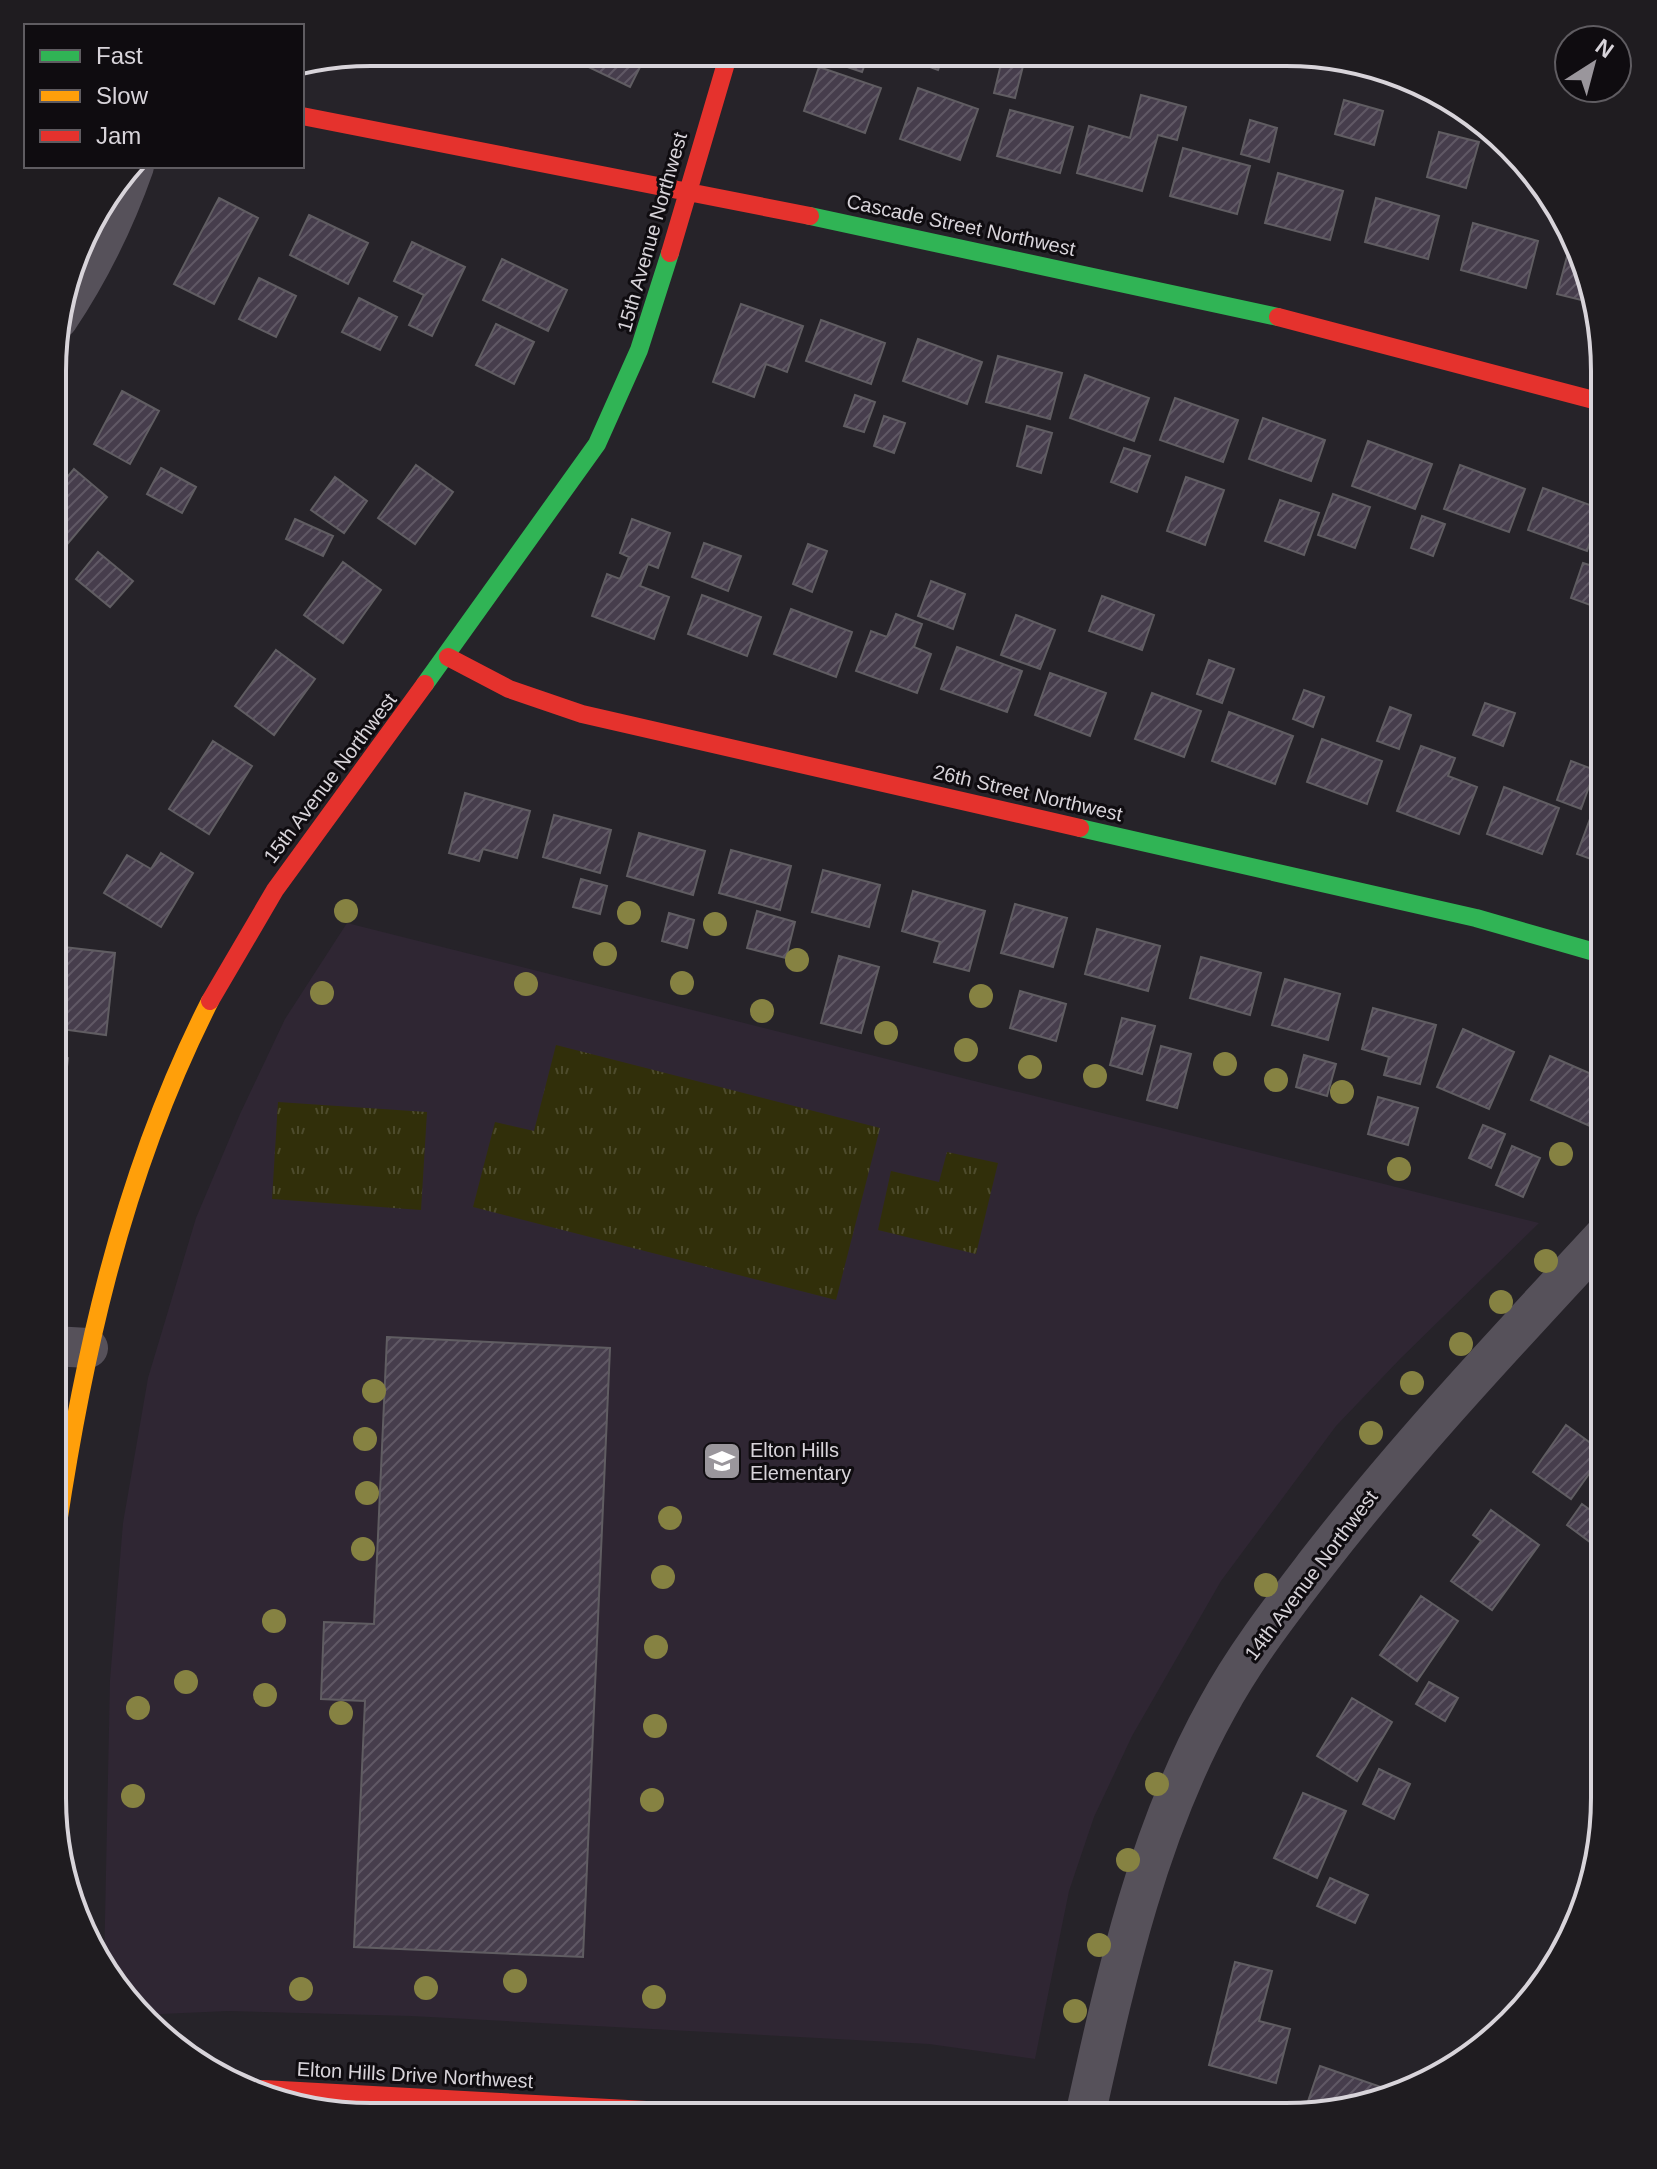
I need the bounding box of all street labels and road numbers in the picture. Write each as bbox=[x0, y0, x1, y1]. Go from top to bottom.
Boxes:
street label: 15th Avenue Northwest bbox=[613, 129, 691, 334]
street label: Cascade Street Northwest bbox=[845, 190, 1078, 260]
street label: 15th Avenue Northwest bbox=[259, 689, 401, 867]
street label: 26th Street Northwest bbox=[931, 761, 1125, 826]
street label: 14th Avenue Northwest bbox=[1240, 1486, 1382, 1664]
street label: Elton Hills Drive Northwest bbox=[296, 2058, 534, 2092]

